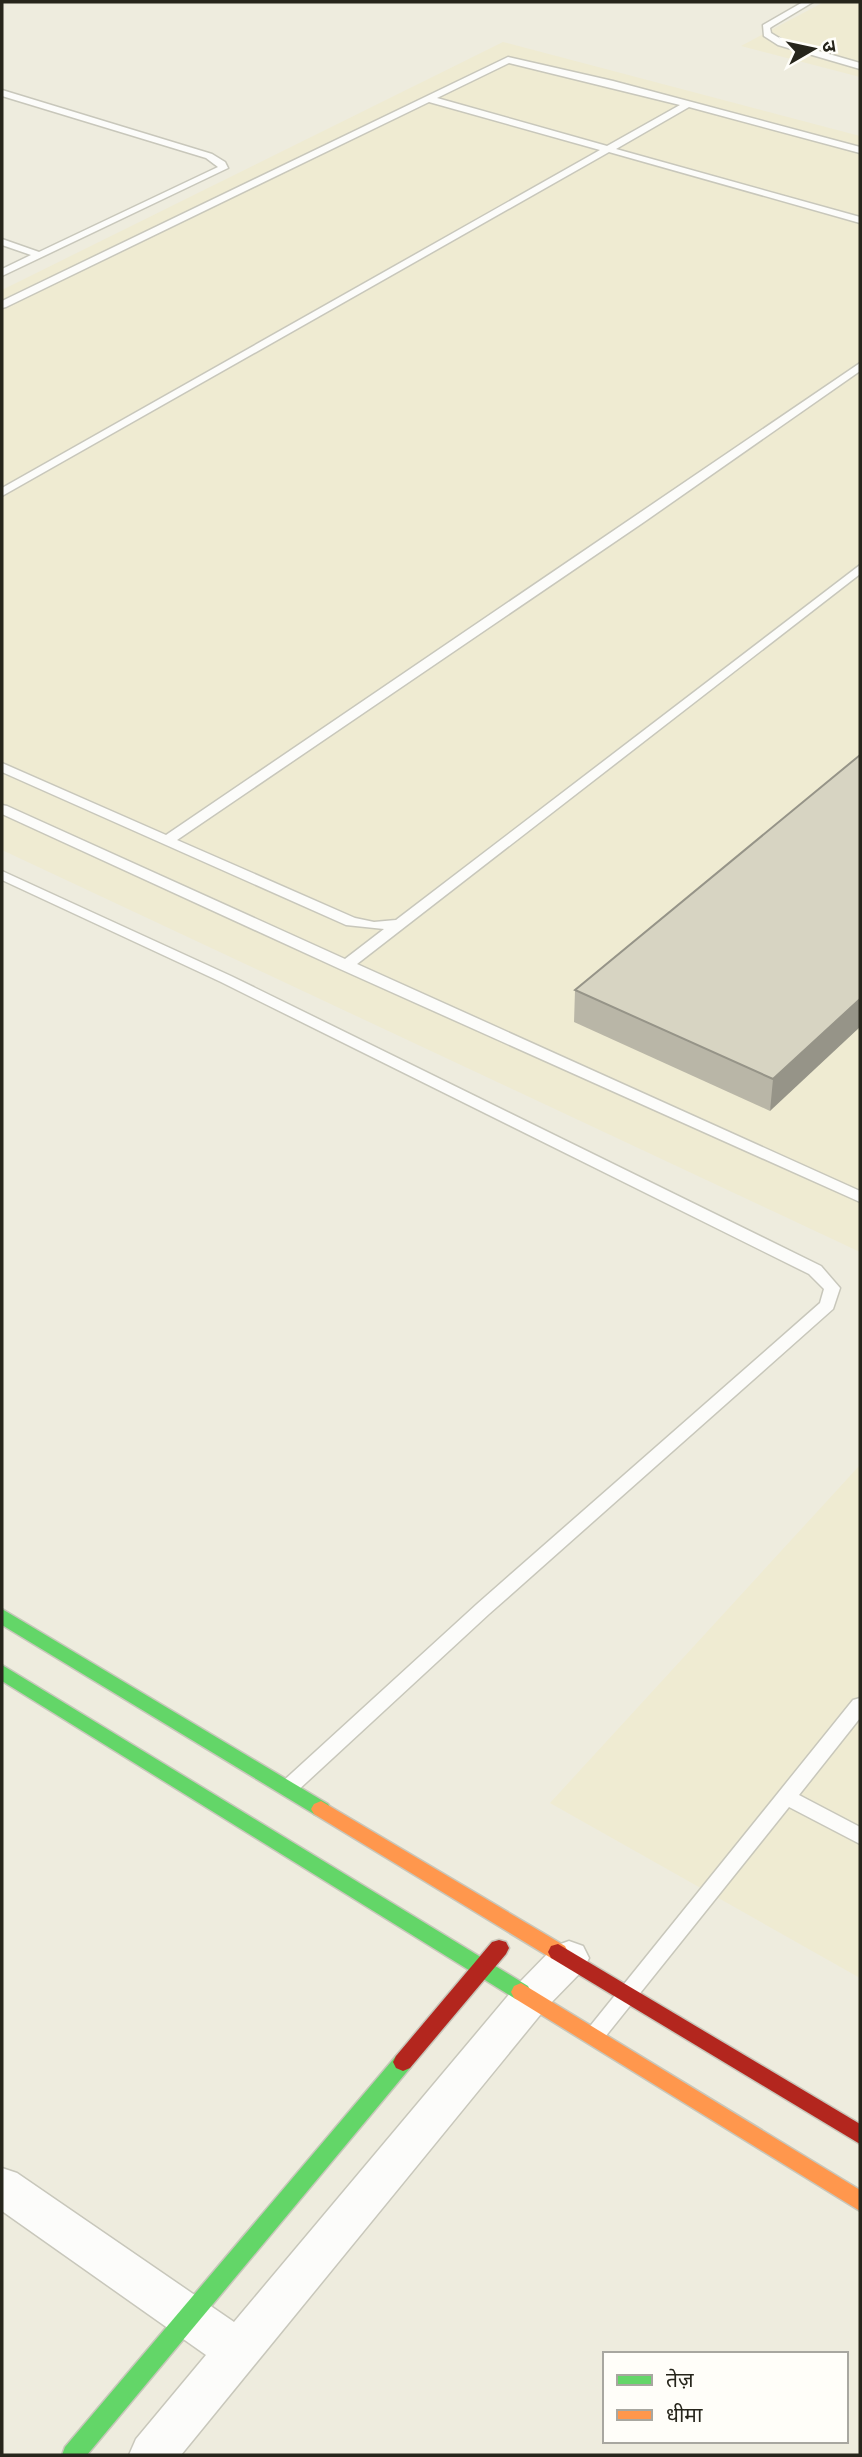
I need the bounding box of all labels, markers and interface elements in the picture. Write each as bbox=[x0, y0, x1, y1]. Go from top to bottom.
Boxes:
north arrow bbox=[778, 14, 848, 84]
text: उ bbox=[818, 39, 841, 54]
legend bbox=[603, 2352, 848, 2443]
text: तेज़ bbox=[666, 2368, 694, 2391]
text: धीमा bbox=[666, 2403, 703, 2426]

